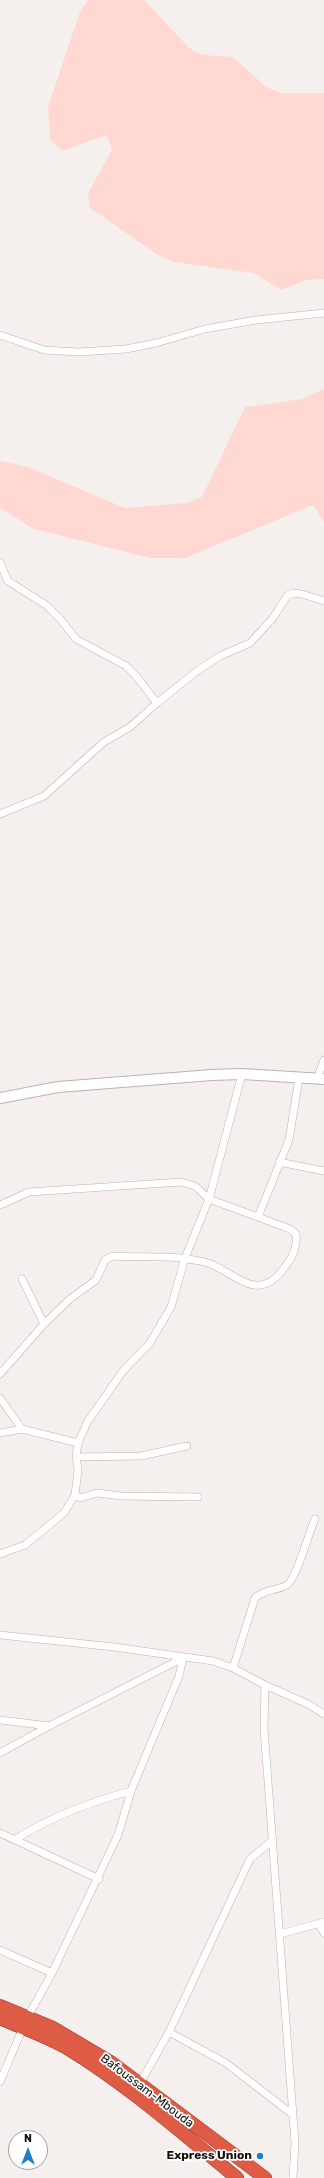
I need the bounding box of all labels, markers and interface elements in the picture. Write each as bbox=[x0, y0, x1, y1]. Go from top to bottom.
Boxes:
street label: Bafoussam-Mbouda bbox=[98, 2051, 196, 2131]
north arrow bbox=[8, 2130, 48, 2170]
text: N bbox=[24, 2132, 32, 2145]
place label: Express Union bbox=[166, 2149, 252, 2163]
marker: Express Union bbox=[255, 2151, 265, 2161]

